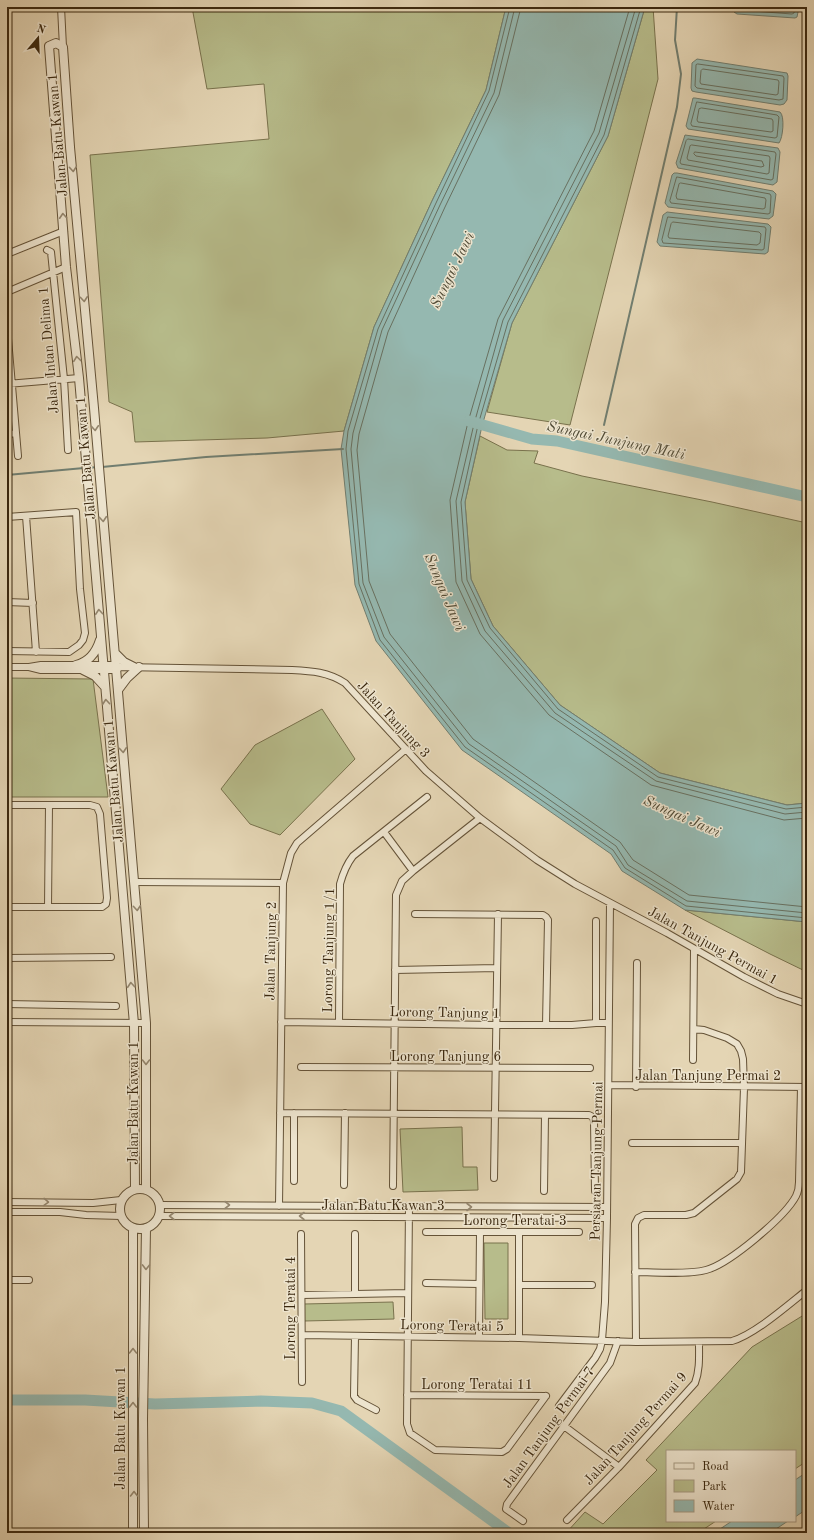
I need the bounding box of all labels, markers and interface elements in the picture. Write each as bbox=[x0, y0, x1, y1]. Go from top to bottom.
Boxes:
north arrow bbox=[18, 18, 58, 58]
text: N bbox=[35, 23, 47, 37]
street label: Jalan Batu Kawan 1 bbox=[46, 73, 70, 197]
one-way arrow bbox=[68, 166, 77, 172]
one-way arrow bbox=[58, 213, 67, 219]
water label: Sungai Jawi bbox=[428, 230, 478, 311]
street label: Jalan Intan Delima 1 bbox=[36, 286, 62, 414]
one-way arrow bbox=[79, 296, 88, 302]
one-way arrow bbox=[73, 356, 82, 362]
street label: Jalan Batu Kawan 1 bbox=[74, 396, 98, 520]
water label: Sungai Junjung Mati bbox=[545, 419, 686, 463]
one-way arrow bbox=[91, 425, 100, 431]
one-way arrow bbox=[98, 516, 107, 522]
water label: Sungai Jawi bbox=[421, 552, 467, 634]
one-way arrow bbox=[94, 609, 103, 615]
street label: Jalan Tanjung 3 bbox=[354, 679, 432, 761]
one-way arrow bbox=[102, 699, 111, 705]
street label: Jalan Batu Kawan 1 bbox=[102, 719, 126, 843]
one-way arrow bbox=[119, 747, 128, 753]
water label: Sungai Jawi bbox=[641, 794, 722, 841]
street label: Lorong Tanjung 1/1 bbox=[321, 887, 337, 1013]
street label: Jalan Tanjung 2 bbox=[263, 901, 279, 1001]
street label: Jalan Tanjung Permai 1 bbox=[645, 904, 780, 987]
one-way arrow bbox=[132, 905, 141, 911]
one-way arrow bbox=[126, 982, 135, 988]
street label: Lorong Tanjung 1 bbox=[389, 1005, 501, 1021]
street label: Jalan Batu Kawan 1 bbox=[127, 1041, 141, 1165]
street label: Lorong Tanjung 6 bbox=[391, 1050, 501, 1064]
one-way arrow bbox=[142, 1059, 150, 1065]
street label: Jalan Tanjung Permai 2 bbox=[635, 1069, 781, 1083]
street label: Persiaran Tanjung Permai bbox=[589, 1081, 605, 1241]
one-way arrow bbox=[43, 1198, 49, 1206]
street label: Jalan Batu Kawan 3 bbox=[321, 1199, 445, 1213]
one-way arrow bbox=[224, 1201, 230, 1209]
one-way arrow bbox=[466, 1203, 472, 1211]
one-way arrow bbox=[169, 1212, 175, 1220]
one-way arrow bbox=[299, 1212, 305, 1220]
street label: Lorong Teratai 3 bbox=[463, 1214, 567, 1228]
street label: Lorong Teratai 4 bbox=[284, 1256, 298, 1360]
one-way arrow bbox=[142, 1264, 150, 1270]
street label: Lorong Teratai 5 bbox=[400, 1318, 504, 1334]
one-way arrow bbox=[129, 1348, 137, 1354]
street label: Jalan Tanjung Permai 7 bbox=[500, 1364, 597, 1491]
street label: Jalan Batu Kawan 1 bbox=[114, 1366, 128, 1490]
street label: Jalan Tanjung Permai 9 bbox=[582, 1370, 690, 1488]
street label: Lorong Teratai 11 bbox=[421, 1378, 533, 1392]
one-way arrow bbox=[129, 1402, 137, 1408]
legend bbox=[666, 1450, 796, 1522]
text: Road bbox=[702, 1461, 729, 1473]
text: Park bbox=[702, 1481, 727, 1493]
one-way arrow bbox=[130, 1491, 138, 1497]
text: Water bbox=[702, 1501, 735, 1513]

